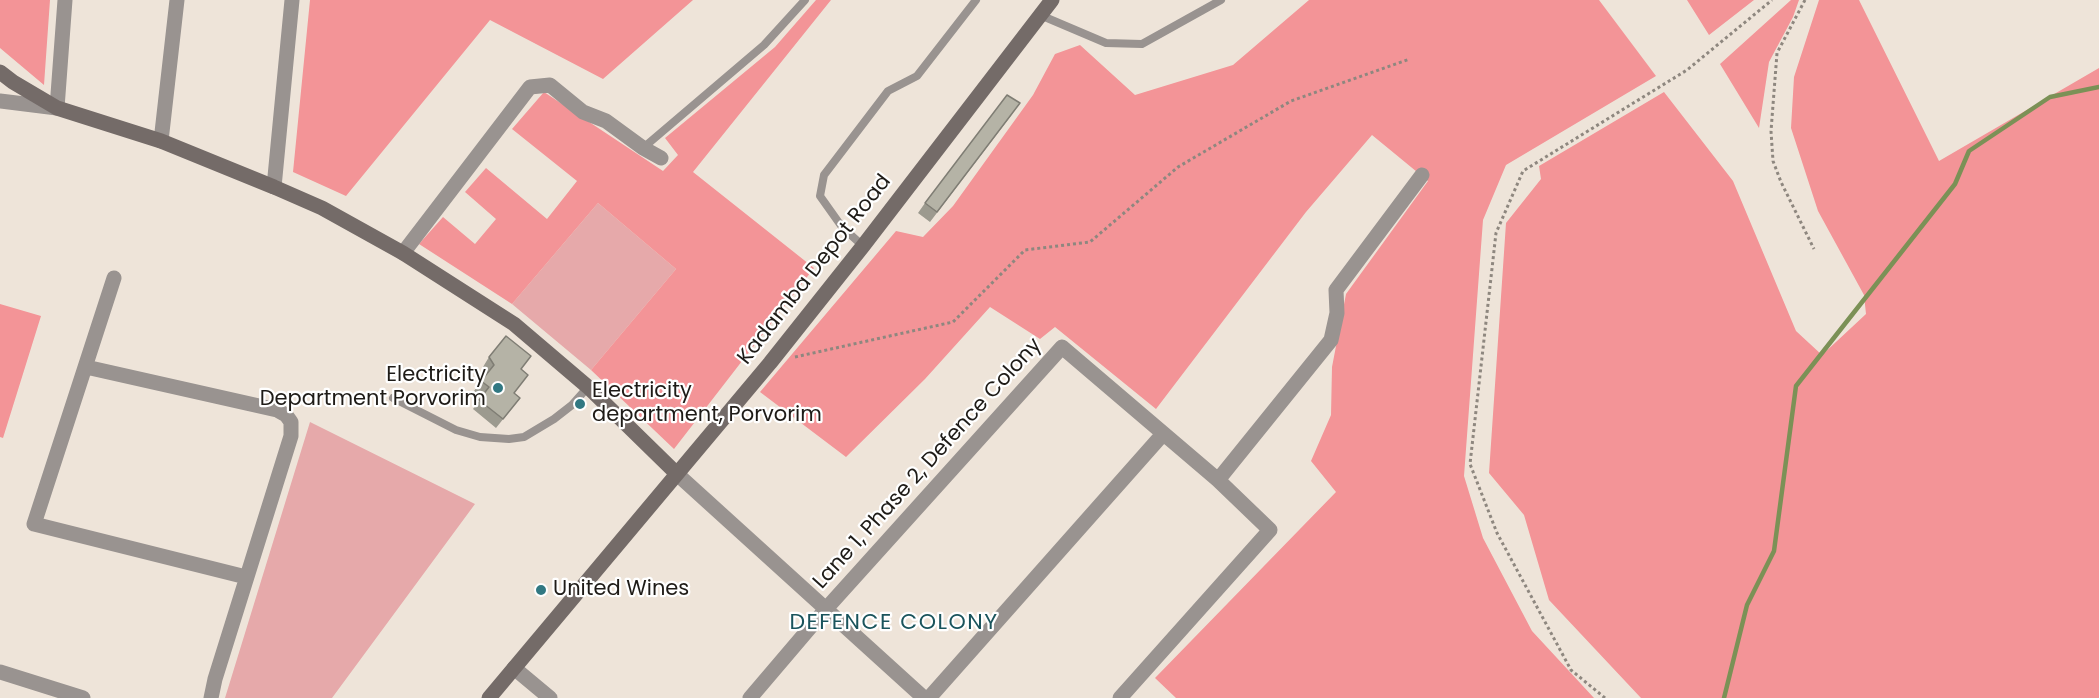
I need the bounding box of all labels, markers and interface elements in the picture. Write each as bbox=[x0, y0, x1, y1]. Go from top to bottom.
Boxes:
street label: Kadamba Depot Road bbox=[733, 170, 897, 370]
street label: Lane 1, Phase 2, Defence Colony bbox=[809, 333, 1047, 595]
place label: Electricity Department Porvorim bbox=[260, 363, 486, 413]
place label: Electricity department, Porvorim bbox=[592, 379, 822, 429]
marker: Electricity Department Porvorim bbox=[491, 381, 505, 395]
marker: Electricity department, Porvorim bbox=[573, 397, 587, 411]
place label: United Wines bbox=[553, 577, 689, 603]
marker: United Wines bbox=[534, 583, 548, 597]
district label: DEFENCE COLONY bbox=[789, 610, 999, 636]

